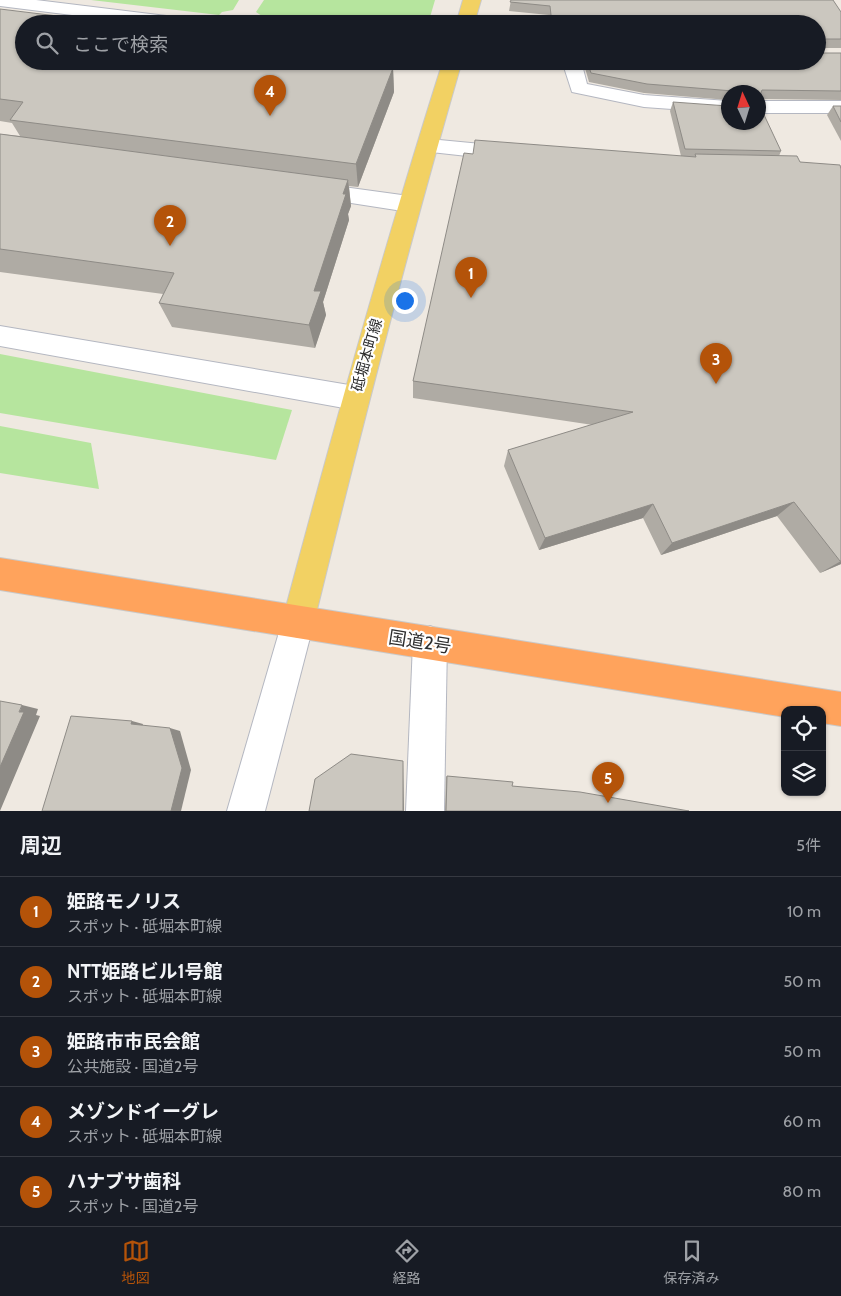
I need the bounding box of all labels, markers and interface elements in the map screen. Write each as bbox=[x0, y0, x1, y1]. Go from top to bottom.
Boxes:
search box bbox=[15, 15, 826, 70]
icon: search bbox=[33, 29, 61, 57]
text: ここで検索 bbox=[73, 33, 168, 56]
pin: 4 bbox=[254, 75, 286, 116]
north arrow bbox=[721, 85, 766, 130]
pin: 2 bbox=[154, 205, 186, 246]
pin: 1 bbox=[455, 257, 487, 298]
your location bbox=[392, 288, 418, 314]
street label: 砥堀本町線 bbox=[348, 316, 386, 394]
pin: 3 bbox=[700, 343, 732, 384]
street label: 国道2号 bbox=[387, 626, 453, 658]
map controls bbox=[781, 706, 826, 796]
button: locate bbox=[781, 706, 826, 751]
button: layers bbox=[781, 751, 826, 796]
pin: 5 bbox=[592, 762, 624, 803]
text: 周辺 bbox=[20, 833, 62, 858]
text: 5件 bbox=[796, 836, 821, 855]
text: 姫路モノリス bbox=[67, 890, 181, 913]
text: 1 bbox=[33, 902, 39, 921]
text: 10 m bbox=[787, 902, 821, 921]
text: スポット · 砥堀本町線 bbox=[67, 917, 222, 936]
text: NTT姫路ビル1号館 bbox=[67, 960, 223, 983]
text: 2 bbox=[32, 972, 40, 991]
text: 50 m bbox=[784, 972, 821, 991]
text: スポット · 砥堀本町線 bbox=[67, 987, 222, 1006]
text: 姫路市市民会館 bbox=[67, 1030, 200, 1053]
text: 3 bbox=[32, 1042, 40, 1061]
text: 50 m bbox=[784, 1042, 821, 1061]
text: 公共施設 · 国道2号 bbox=[67, 1057, 198, 1076]
text: メゾンドイーグレ bbox=[67, 1100, 219, 1123]
text: 4 bbox=[31, 1112, 41, 1131]
text: 60 m bbox=[783, 1112, 821, 1131]
text: スポット · 砥堀本町線 bbox=[67, 1127, 222, 1146]
text: ハナブサ歯科 bbox=[67, 1170, 181, 1193]
text: 5 bbox=[32, 1182, 40, 1201]
text: 80 m bbox=[783, 1182, 821, 1201]
text: スポット · 国道2号 bbox=[67, 1197, 198, 1216]
tab: 地図 bbox=[122, 1237, 150, 1287]
tab: 経路 bbox=[393, 1237, 421, 1287]
tab: 保存済み bbox=[664, 1237, 720, 1287]

